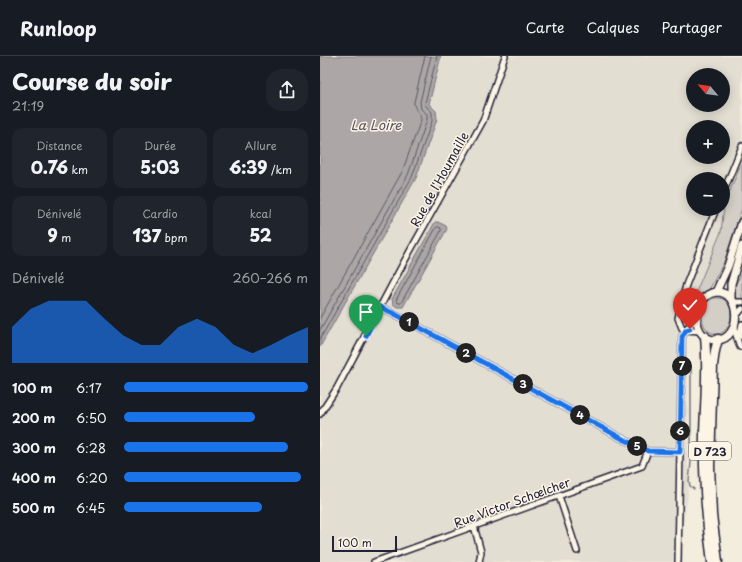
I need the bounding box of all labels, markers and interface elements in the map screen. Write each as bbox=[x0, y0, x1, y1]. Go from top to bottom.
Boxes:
text: Runloop bbox=[20, 14, 97, 42]
text: Carte bbox=[526, 17, 565, 38]
text: Calques bbox=[587, 17, 639, 38]
text: Partager bbox=[661, 17, 722, 38]
text: Course du soir bbox=[12, 64, 172, 97]
north arrow bbox=[686, 68, 730, 112]
map controls bbox=[686, 68, 730, 216]
button: share bbox=[266, 69, 308, 111]
text: 21:19 bbox=[12, 96, 44, 115]
water label: La Loire bbox=[351, 115, 402, 134]
button: + bbox=[686, 120, 730, 164]
street label: Rue de l'Houmaille bbox=[405, 128, 473, 230]
text: Distance bbox=[36, 137, 82, 154]
text: Durée bbox=[144, 137, 176, 154]
text: Allure bbox=[245, 137, 277, 154]
text: 0.76 bbox=[31, 154, 68, 180]
text: 5:03 bbox=[140, 154, 180, 180]
text: 6:39 bbox=[229, 154, 267, 180]
text: km bbox=[68, 161, 88, 178]
text: /km bbox=[267, 161, 292, 178]
button: − bbox=[686, 172, 730, 216]
text: Dénivelé bbox=[37, 205, 82, 222]
text: Cardio bbox=[142, 205, 178, 222]
text: kcal bbox=[250, 205, 272, 222]
text: 9 bbox=[47, 222, 58, 248]
text: 137 bbox=[132, 222, 161, 248]
text: 52 bbox=[250, 222, 272, 248]
text: m bbox=[58, 229, 71, 246]
text: bpm bbox=[161, 229, 188, 246]
text: Dénivelé bbox=[12, 268, 65, 287]
text: 260–266 m bbox=[232, 268, 308, 287]
pin bbox=[673, 288, 707, 329]
icon: check bbox=[679, 294, 701, 316]
pin bbox=[349, 295, 383, 336]
icon: arrive bbox=[355, 301, 377, 323]
pin: 1 bbox=[399, 312, 419, 332]
text: 1 bbox=[406, 313, 412, 330]
pin: 2 bbox=[456, 343, 476, 363]
text: 2 bbox=[462, 344, 470, 361]
pin: 7 bbox=[672, 356, 692, 376]
text: 7 bbox=[679, 357, 685, 374]
pin: 3 bbox=[513, 374, 533, 394]
text: 3 bbox=[519, 375, 527, 392]
text: 100 m bbox=[12, 378, 53, 397]
text: 6:17 bbox=[76, 378, 102, 397]
pin: 4 bbox=[570, 405, 590, 425]
text: 4 bbox=[576, 406, 584, 423]
text: 200 m bbox=[12, 408, 56, 427]
text: 6:50 bbox=[76, 408, 107, 427]
pin: 6 bbox=[670, 421, 690, 441]
text: 6 bbox=[676, 422, 684, 439]
pin: 5 bbox=[627, 436, 647, 456]
text: 5 bbox=[633, 437, 641, 454]
text: 300 m bbox=[12, 438, 56, 457]
text: 6:28 bbox=[76, 438, 106, 457]
road number: D 723 bbox=[689, 442, 731, 460]
text: 400 m bbox=[12, 468, 56, 487]
text: 6:20 bbox=[76, 468, 107, 487]
street label: Rue Victor Schœlcher bbox=[451, 472, 573, 531]
text: 500 m bbox=[12, 498, 55, 517]
text: 6:45 bbox=[76, 498, 105, 517]
scale bar bbox=[332, 534, 397, 553]
text: 100 m bbox=[338, 534, 372, 551]

